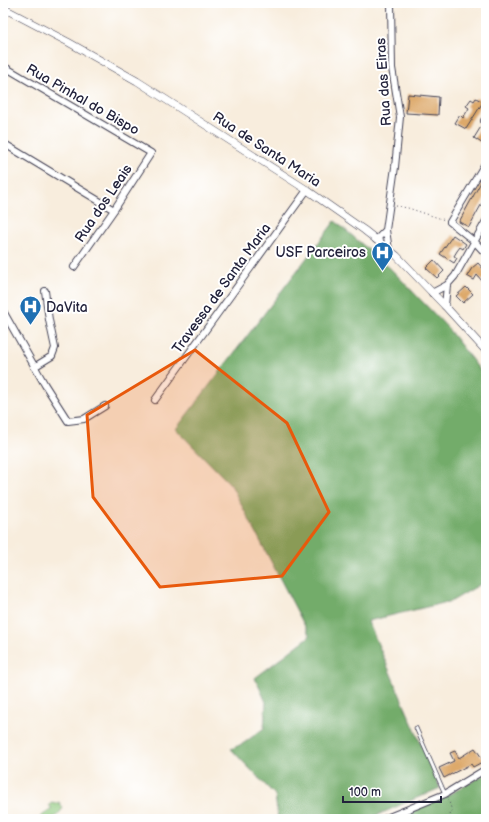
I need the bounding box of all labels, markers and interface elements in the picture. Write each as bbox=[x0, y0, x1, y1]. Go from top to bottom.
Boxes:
street label: Rua das Eiras bbox=[372, 37, 395, 127]
street label: Rua Pinhal do Bispo bbox=[23, 60, 142, 139]
street label: Rua de Santa Maria bbox=[210, 108, 324, 191]
street label: Rua dos Leais bbox=[71, 161, 136, 245]
street label: Travessa de Santa Maria bbox=[168, 220, 274, 357]
hospital icon: USF Parceiros bbox=[369, 239, 395, 272]
place label: USF Parceiros bbox=[276, 244, 366, 261]
hospital icon: DaVita bbox=[18, 294, 44, 327]
place label: DaVita bbox=[46, 299, 88, 316]
scale bar bbox=[343, 778, 441, 804]
text: 100 m bbox=[349, 785, 381, 800]

